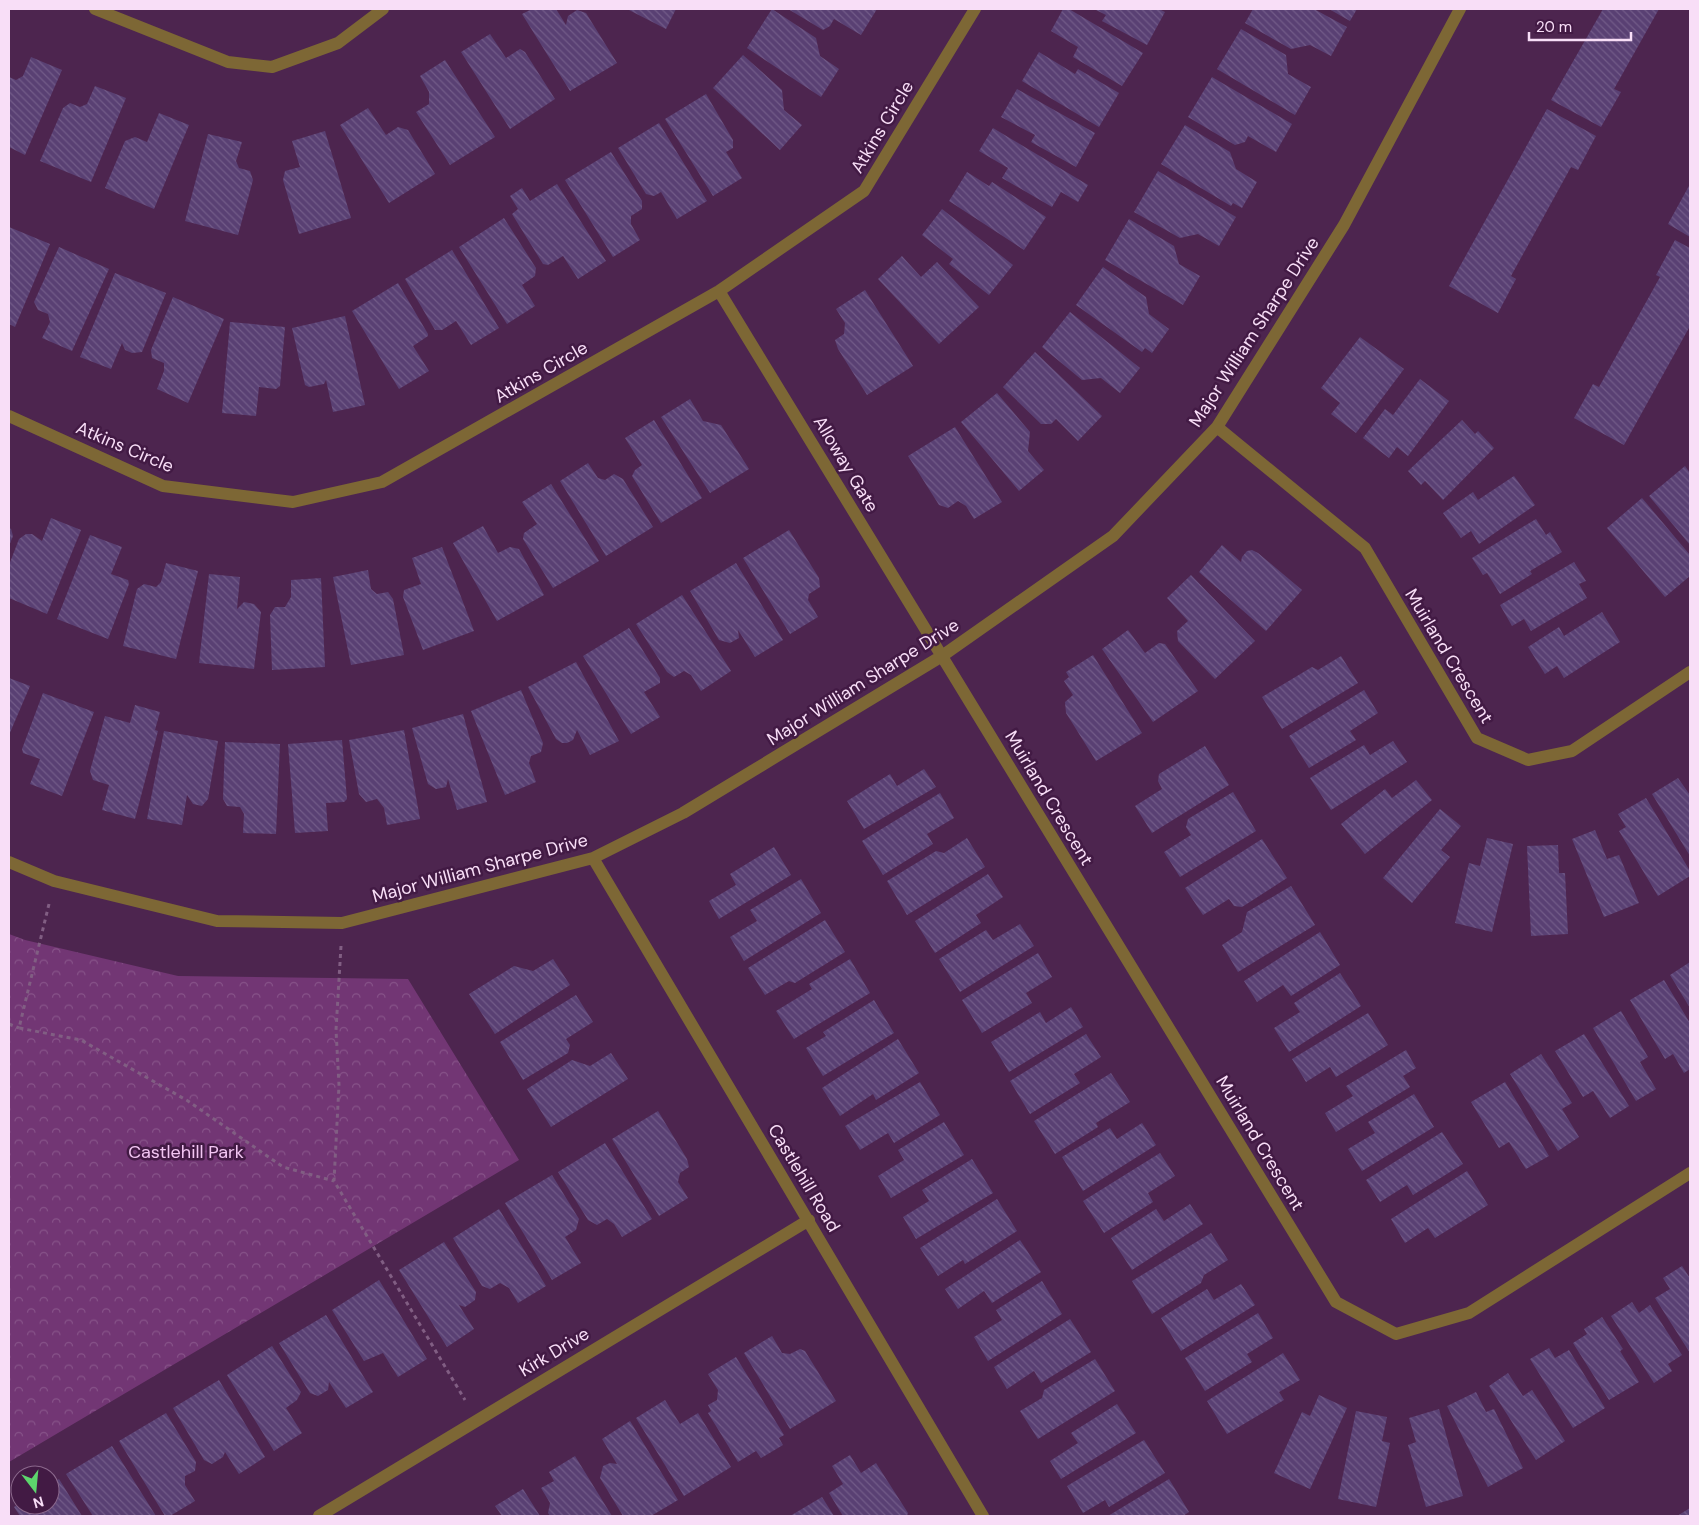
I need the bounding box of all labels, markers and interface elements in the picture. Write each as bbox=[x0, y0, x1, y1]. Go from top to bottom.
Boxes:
scale bar bbox=[1529, 10, 1632, 42]
text: 20 m bbox=[1536, 17, 1572, 37]
street label: Atkins Circle bbox=[845, 76, 919, 178]
street label: Major William Sharpe Drive bbox=[1183, 232, 1325, 432]
street label: Atkins Circle bbox=[490, 336, 592, 408]
street label: Alloway Gate bbox=[808, 411, 884, 517]
street label: Atkins Circle bbox=[72, 416, 178, 478]
street label: Muirland Crescent bbox=[1399, 584, 1499, 728]
street label: Major William Sharpe Drive bbox=[762, 613, 964, 751]
street label: Muirland Crescent bbox=[999, 726, 1099, 870]
street label: Major William Sharpe Drive bbox=[370, 828, 590, 908]
street label: Muirland Crescent bbox=[1210, 1071, 1310, 1215]
street label: Castlehill Road bbox=[762, 1120, 846, 1236]
park label: Castlehill Park bbox=[128, 1140, 244, 1164]
street label: Kirk Drive bbox=[514, 1322, 594, 1382]
north arrow bbox=[10, 1465, 60, 1515]
text: N bbox=[31, 1492, 46, 1513]

